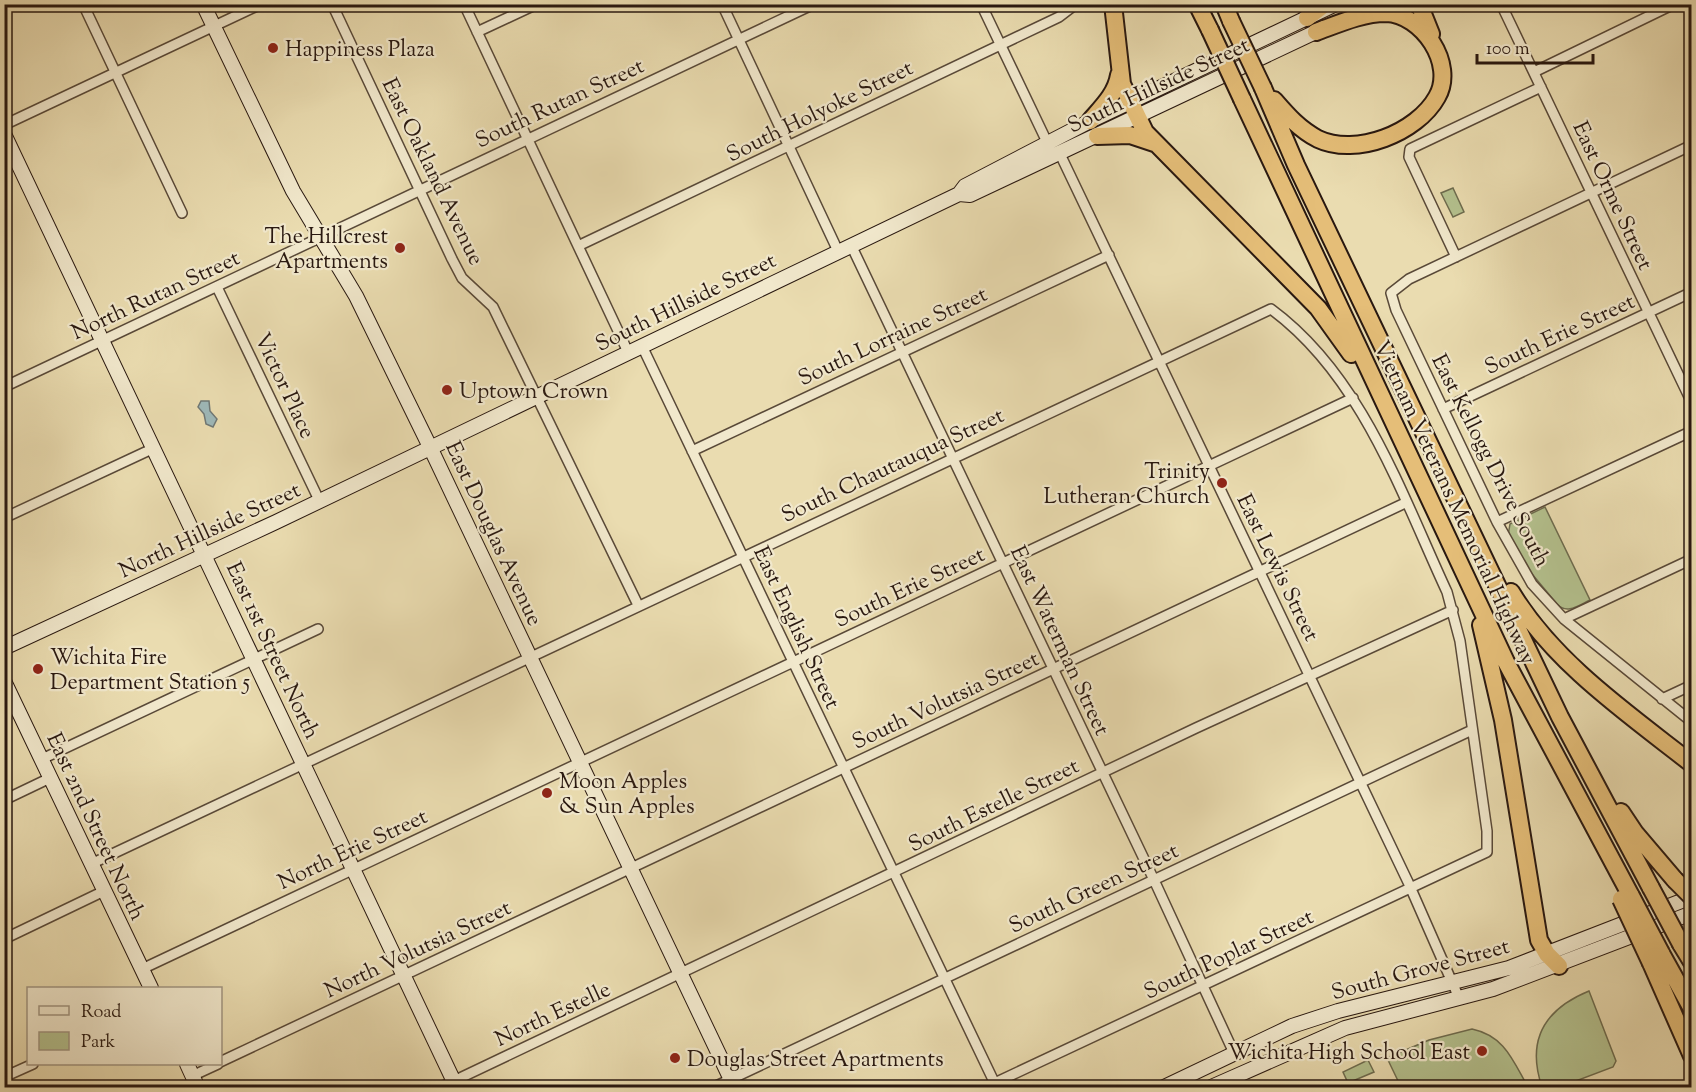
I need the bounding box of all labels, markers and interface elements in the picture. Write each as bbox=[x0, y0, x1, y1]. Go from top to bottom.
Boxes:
scale bar bbox=[1477, 27, 1592, 65]
street label: South Hillside Street bbox=[1063, 30, 1256, 143]
place label: Happiness Plaza bbox=[285, 35, 435, 67]
text: 100 m bbox=[1486, 37, 1530, 63]
marker: Happiness Plaza bbox=[266, 41, 280, 55]
street label: South Rutan Street bbox=[471, 51, 650, 158]
street label: South Holyoke Street bbox=[722, 53, 919, 172]
street label: East Oakland Avenue bbox=[372, 73, 491, 271]
street label: East Orme Street bbox=[1563, 117, 1660, 276]
place label: The Hillcrest Apartments bbox=[265, 222, 388, 279]
marker: The Hillcrest Apartments bbox=[393, 241, 407, 255]
street label: North Rutan Street bbox=[67, 243, 246, 350]
street label: South Hillside Street bbox=[590, 246, 783, 361]
street label: South Lorraine Street bbox=[793, 280, 994, 396]
street label: South Erie Street bbox=[1480, 287, 1641, 385]
street label: Victor Place bbox=[245, 328, 322, 444]
street label: Vietnam Veterans Memorial Highway bbox=[1364, 336, 1543, 671]
street label: East Kellogg Drive South bbox=[1422, 349, 1557, 574]
place label: Uptown Crown bbox=[459, 377, 609, 409]
marker: Uptown Crown bbox=[440, 383, 454, 397]
street label: South Chautauqua Street bbox=[777, 401, 1010, 532]
street label: East Douglas Avenue bbox=[435, 437, 549, 632]
place label: Trinity Lutheran Church bbox=[1043, 457, 1210, 514]
street label: North Hillside Street bbox=[114, 475, 307, 588]
marker: Trinity Lutheran Church bbox=[1215, 476, 1229, 490]
street label: East Lewis Street bbox=[1227, 489, 1326, 648]
street label: South Erie Street bbox=[830, 540, 991, 638]
street label: East Waterman Street bbox=[1000, 541, 1117, 742]
street label: East English Street bbox=[743, 542, 847, 715]
street label: East 1st Street North bbox=[216, 557, 326, 745]
place label: Wichita Fire Department Station 5 bbox=[50, 643, 250, 700]
street label: South Volutsia Street bbox=[847, 644, 1045, 759]
marker: Wichita Fire Department Station 5 bbox=[31, 662, 45, 676]
street label: East 2nd Street North bbox=[37, 728, 152, 927]
street label: South Estelle Street bbox=[904, 751, 1085, 862]
place label: Moon Apples & Sun Apples bbox=[559, 767, 695, 824]
marker: Moon Apples & Sun Apples bbox=[540, 786, 554, 800]
street label: North Erie Street bbox=[273, 802, 434, 899]
street label: South Green Street bbox=[1004, 836, 1185, 943]
street label: North Volutsia Street bbox=[320, 893, 517, 1008]
street label: South Poplar Street bbox=[1139, 902, 1320, 1009]
street label: South Grove Street bbox=[1328, 932, 1514, 1010]
street label: North Estelle bbox=[490, 975, 616, 1057]
legend bbox=[27, 987, 222, 1065]
text: Road bbox=[81, 1000, 121, 1026]
text: Park bbox=[81, 1030, 116, 1056]
place label: Wichita High School East bbox=[1228, 1038, 1470, 1070]
marker: Wichita High School East bbox=[1475, 1044, 1489, 1058]
place label: Douglas Street Apartments bbox=[687, 1045, 944, 1077]
marker: Douglas Street Apartments bbox=[668, 1051, 682, 1065]

